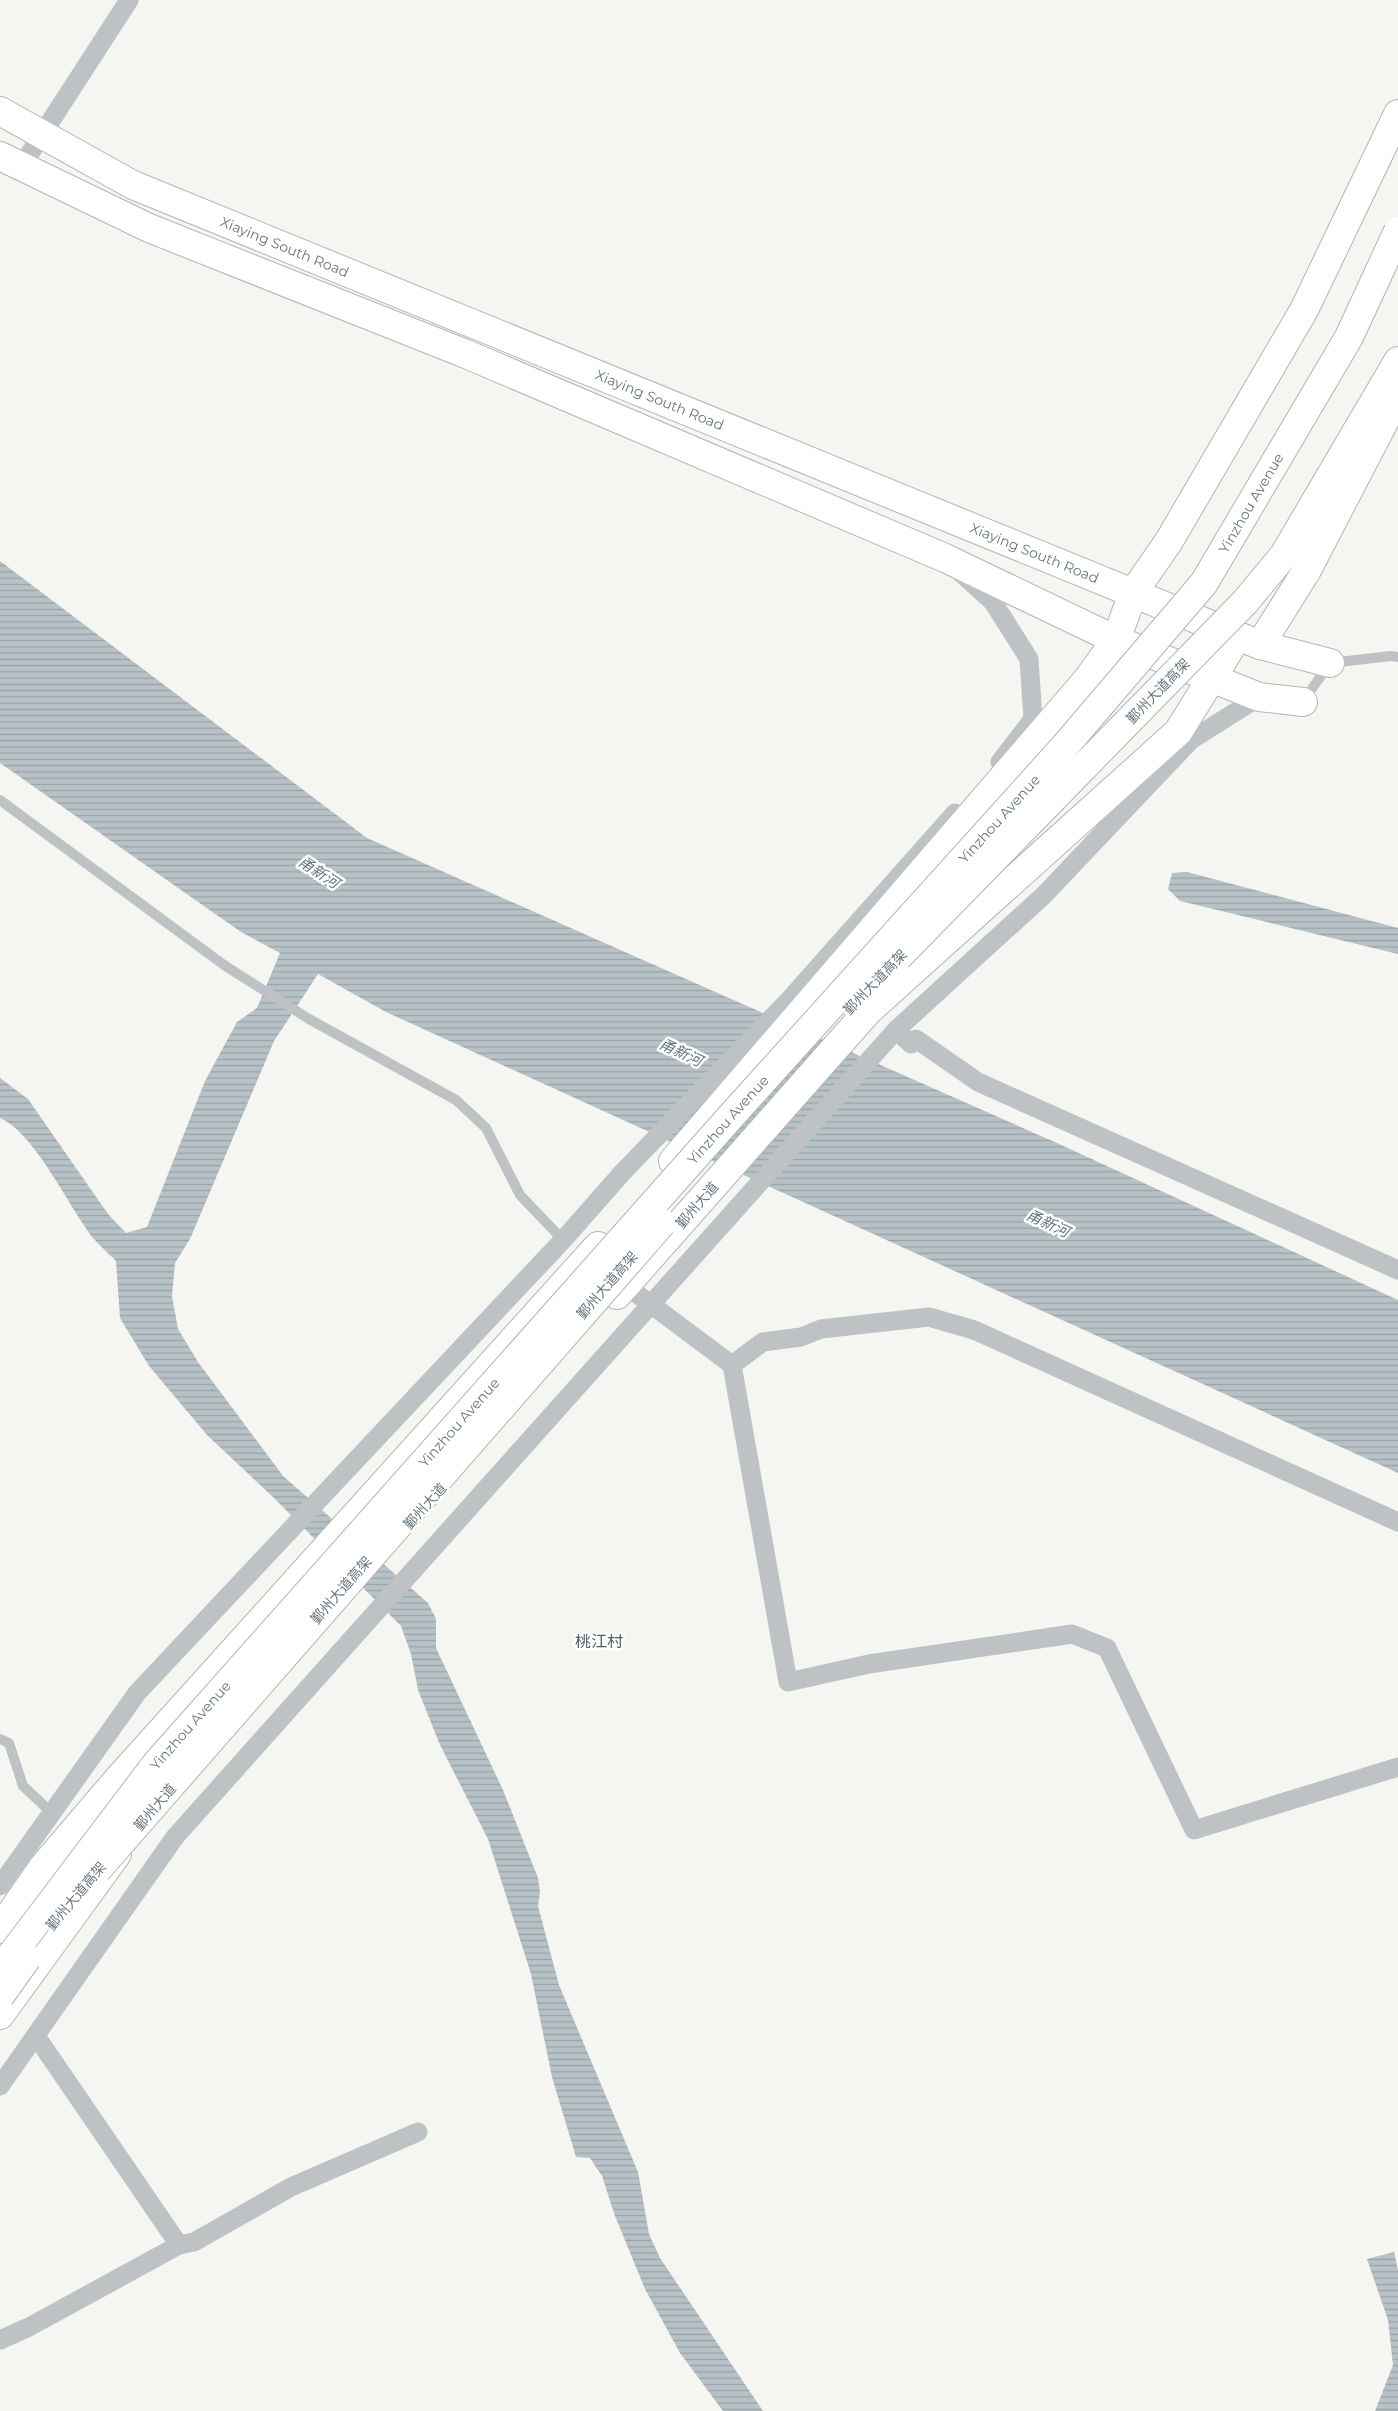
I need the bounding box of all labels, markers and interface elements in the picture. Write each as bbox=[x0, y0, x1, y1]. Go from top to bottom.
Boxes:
street label: Xiaying South Road bbox=[218, 213, 352, 281]
street label: Xiaying South Road bbox=[593, 366, 727, 434]
street label: Yinzhou Avenue bbox=[1214, 450, 1288, 557]
street label: Xiaying South Road bbox=[968, 519, 1102, 587]
street label: 鄞州大道高架 bbox=[1122, 655, 1194, 727]
street label: Yinzhou Avenue bbox=[955, 771, 1044, 867]
water label: 甬新河 bbox=[295, 852, 346, 894]
street label: 鄞州大道高架 bbox=[839, 946, 911, 1018]
water label: 甬新河 bbox=[657, 1034, 708, 1071]
street label: Yinzhou Avenue bbox=[684, 1071, 773, 1168]
street label: 鄞州大道 bbox=[672, 1178, 722, 1232]
water label: 甬新河 bbox=[1024, 1205, 1075, 1242]
street label: 鄞州大道高架 bbox=[573, 1247, 641, 1323]
street label: Yinzhou Avenue bbox=[415, 1374, 503, 1471]
street label: 鄞州大道 bbox=[400, 1479, 450, 1533]
street label: 鄞州大道高架 bbox=[307, 1552, 375, 1628]
district label: 桃江村 bbox=[575, 1632, 623, 1651]
street label: Yinzhou Avenue bbox=[146, 1677, 235, 1773]
street label: 鄞州大道 bbox=[130, 1780, 180, 1834]
street label: 鄞州大道高架 bbox=[42, 1858, 110, 1934]

